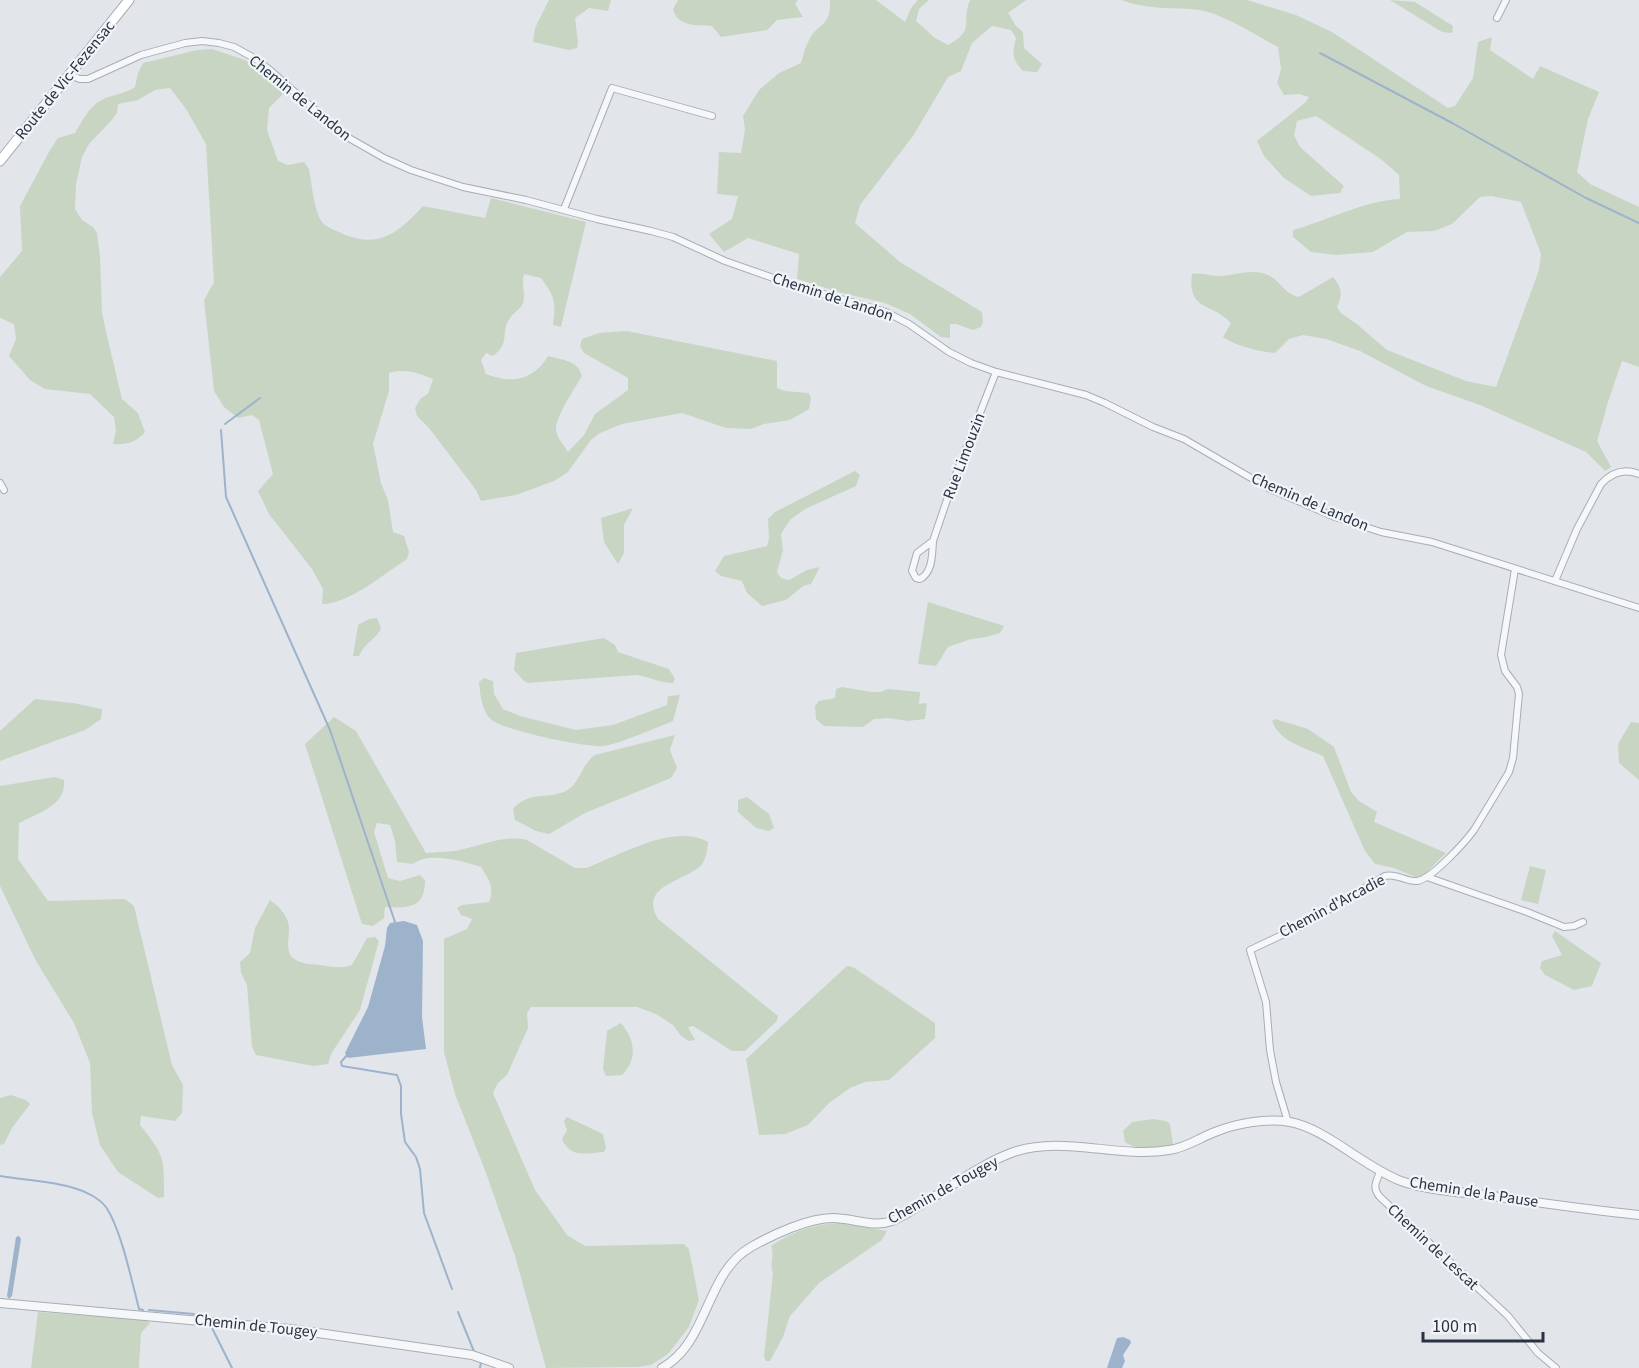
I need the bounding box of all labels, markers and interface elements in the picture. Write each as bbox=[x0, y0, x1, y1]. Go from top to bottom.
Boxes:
street label: Route de Vic-Fezensac bbox=[10, 16, 120, 144]
street label: Chemin de Landon bbox=[244, 50, 356, 146]
street label: Chemin de Landon bbox=[770, 267, 896, 327]
street label: Rue Limouzin bbox=[937, 410, 991, 502]
street label: Chemin de Landon bbox=[1248, 467, 1372, 537]
street label: Chemin d'Arcadie bbox=[1275, 869, 1389, 943]
street label: Chemin de Tougey bbox=[884, 1150, 1003, 1229]
street label: Chemin de la Pause bbox=[1408, 1171, 1540, 1213]
street label: Chemin de Lescat bbox=[1383, 1199, 1484, 1296]
scale bar bbox=[1423, 1305, 1543, 1343]
street label: Chemin de Tougey bbox=[194, 1309, 319, 1343]
text: 100 m bbox=[1432, 1314, 1477, 1339]

